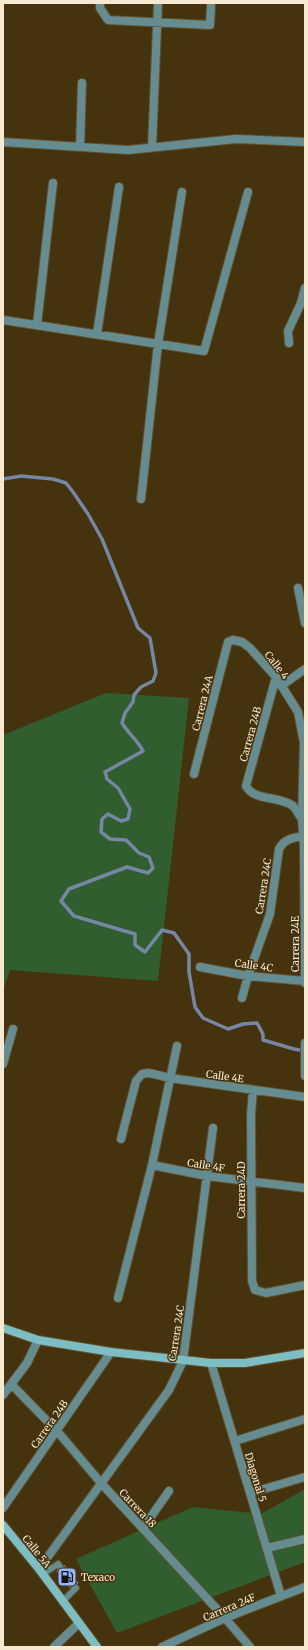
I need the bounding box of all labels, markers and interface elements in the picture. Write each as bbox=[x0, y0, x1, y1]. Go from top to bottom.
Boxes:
street label: Calle 4 bbox=[262, 649, 292, 682]
street label: Carrera 24A bbox=[189, 673, 216, 732]
street label: Carrera 24B bbox=[237, 705, 264, 763]
street label: Carrera 24C bbox=[253, 857, 274, 915]
street label: Carrera 24E bbox=[289, 915, 302, 972]
street label: Calle 4C bbox=[234, 956, 274, 975]
street label: Calle 4E bbox=[205, 1067, 245, 1086]
street label: Calle 4F bbox=[186, 1156, 226, 1175]
street label: Carrera 24D bbox=[235, 1161, 248, 1219]
street label: Carrera 24C bbox=[166, 1304, 187, 1362]
street label: Carrera 24B bbox=[28, 1397, 71, 1451]
street label: Diagonal 5 bbox=[242, 1451, 269, 1504]
street label: Carrera 18 bbox=[116, 1486, 159, 1530]
street label: Calle 5A bbox=[19, 1532, 54, 1571]
fuel station icon: Texaco bbox=[56, 1566, 78, 1588]
place label: Texaco bbox=[81, 1571, 115, 1584]
street label: Carrera 24F bbox=[201, 1591, 257, 1624]

